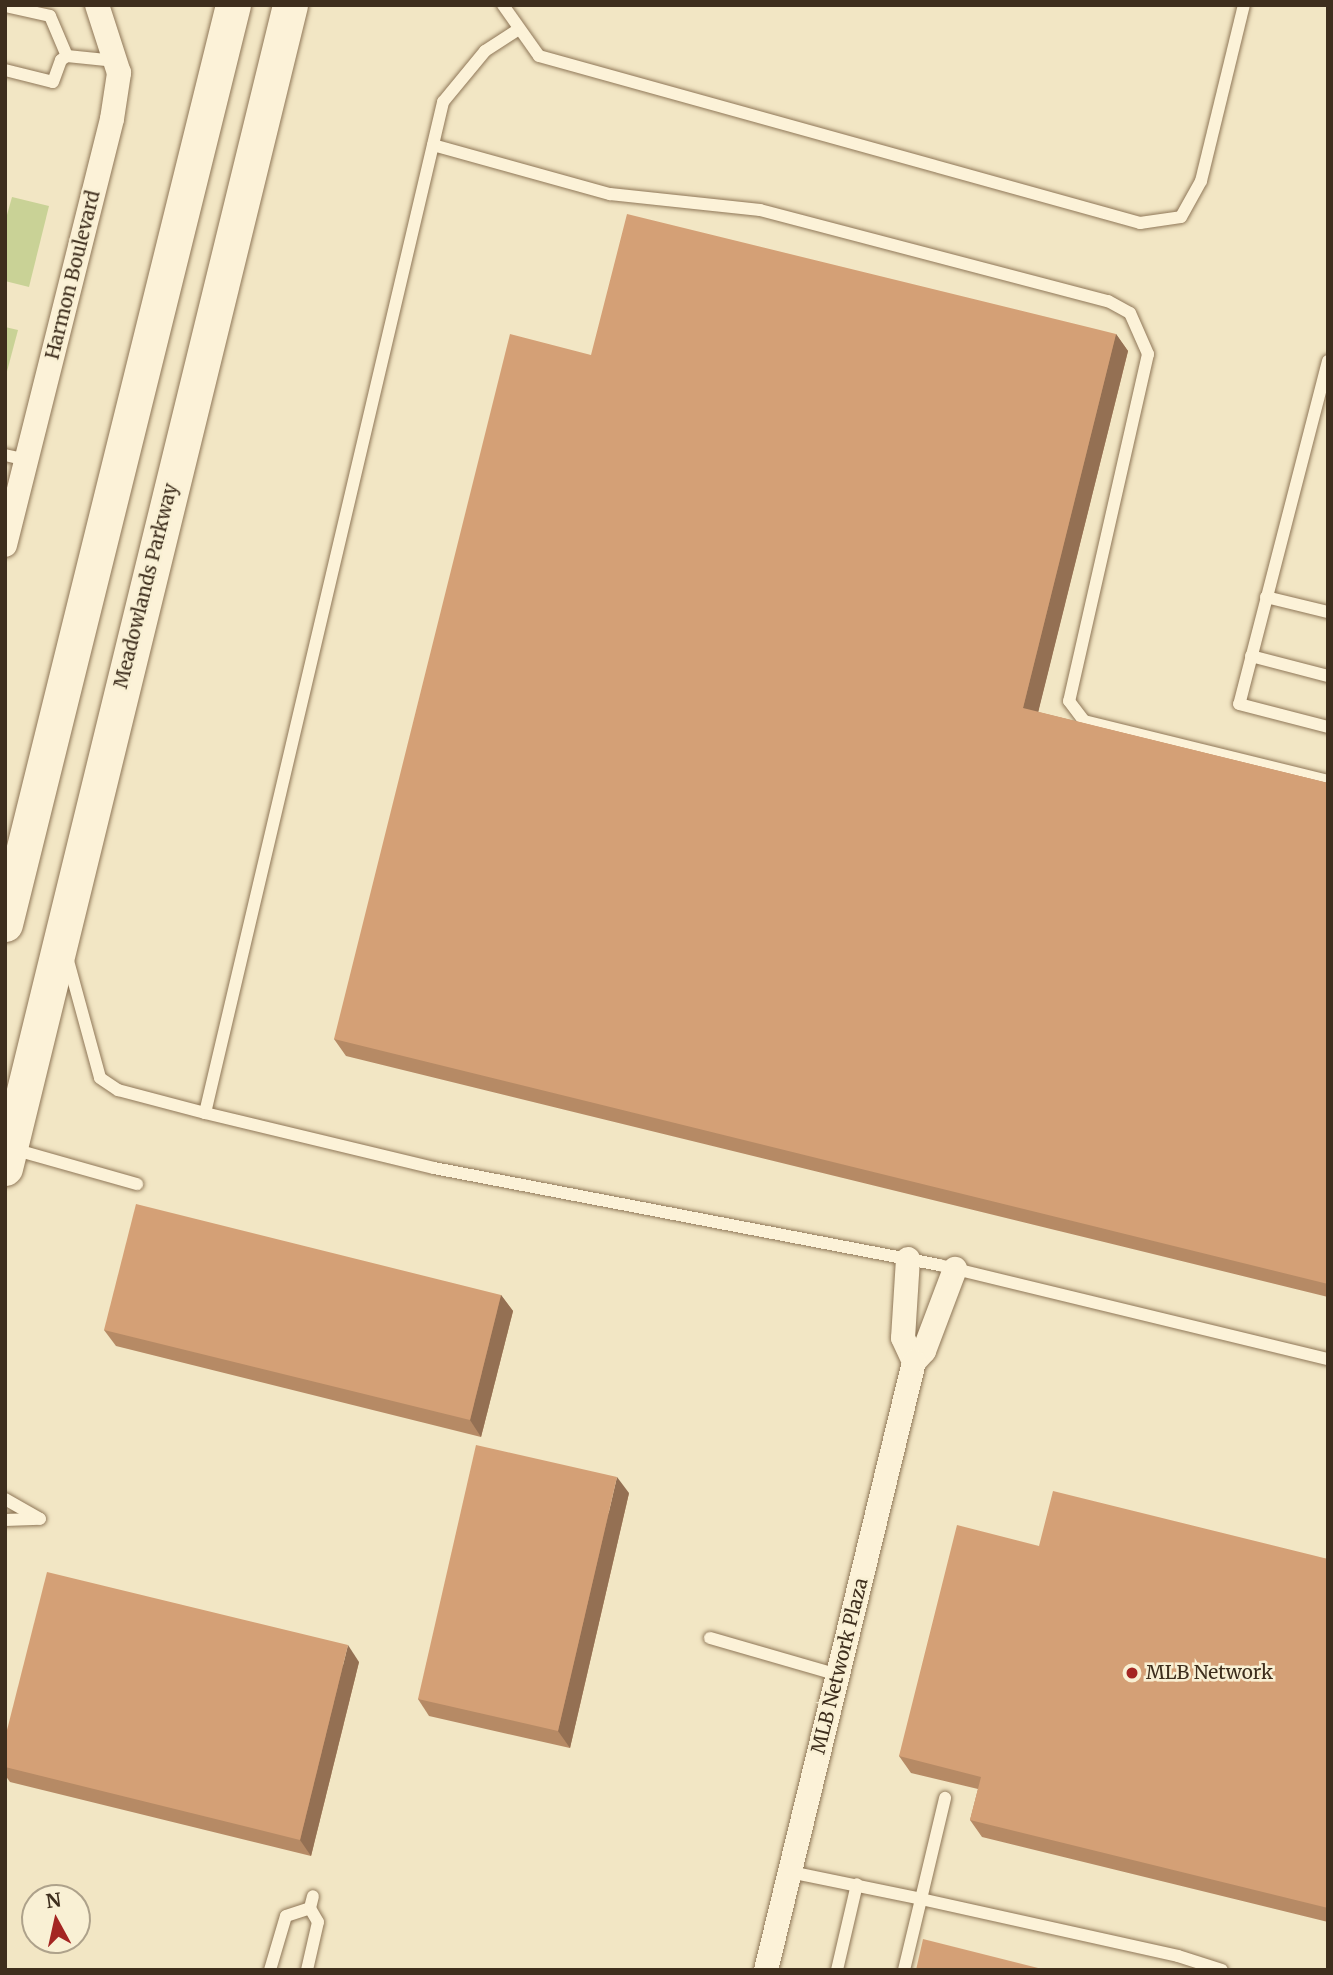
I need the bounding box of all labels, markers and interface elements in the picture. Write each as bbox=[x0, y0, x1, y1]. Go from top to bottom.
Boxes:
street label: Harmon Boulevard bbox=[41, 188, 105, 362]
street label: Meadowlands Parkway bbox=[109, 481, 183, 691]
street label: MLB Network Plaza bbox=[807, 1576, 873, 1756]
place label: MLB Network bbox=[1146, 1662, 1273, 1684]
marker: MLB Network bbox=[1124, 1665, 1140, 1681]
north arrow bbox=[21, 1884, 91, 1954]
text: N bbox=[44, 1887, 62, 1913]

